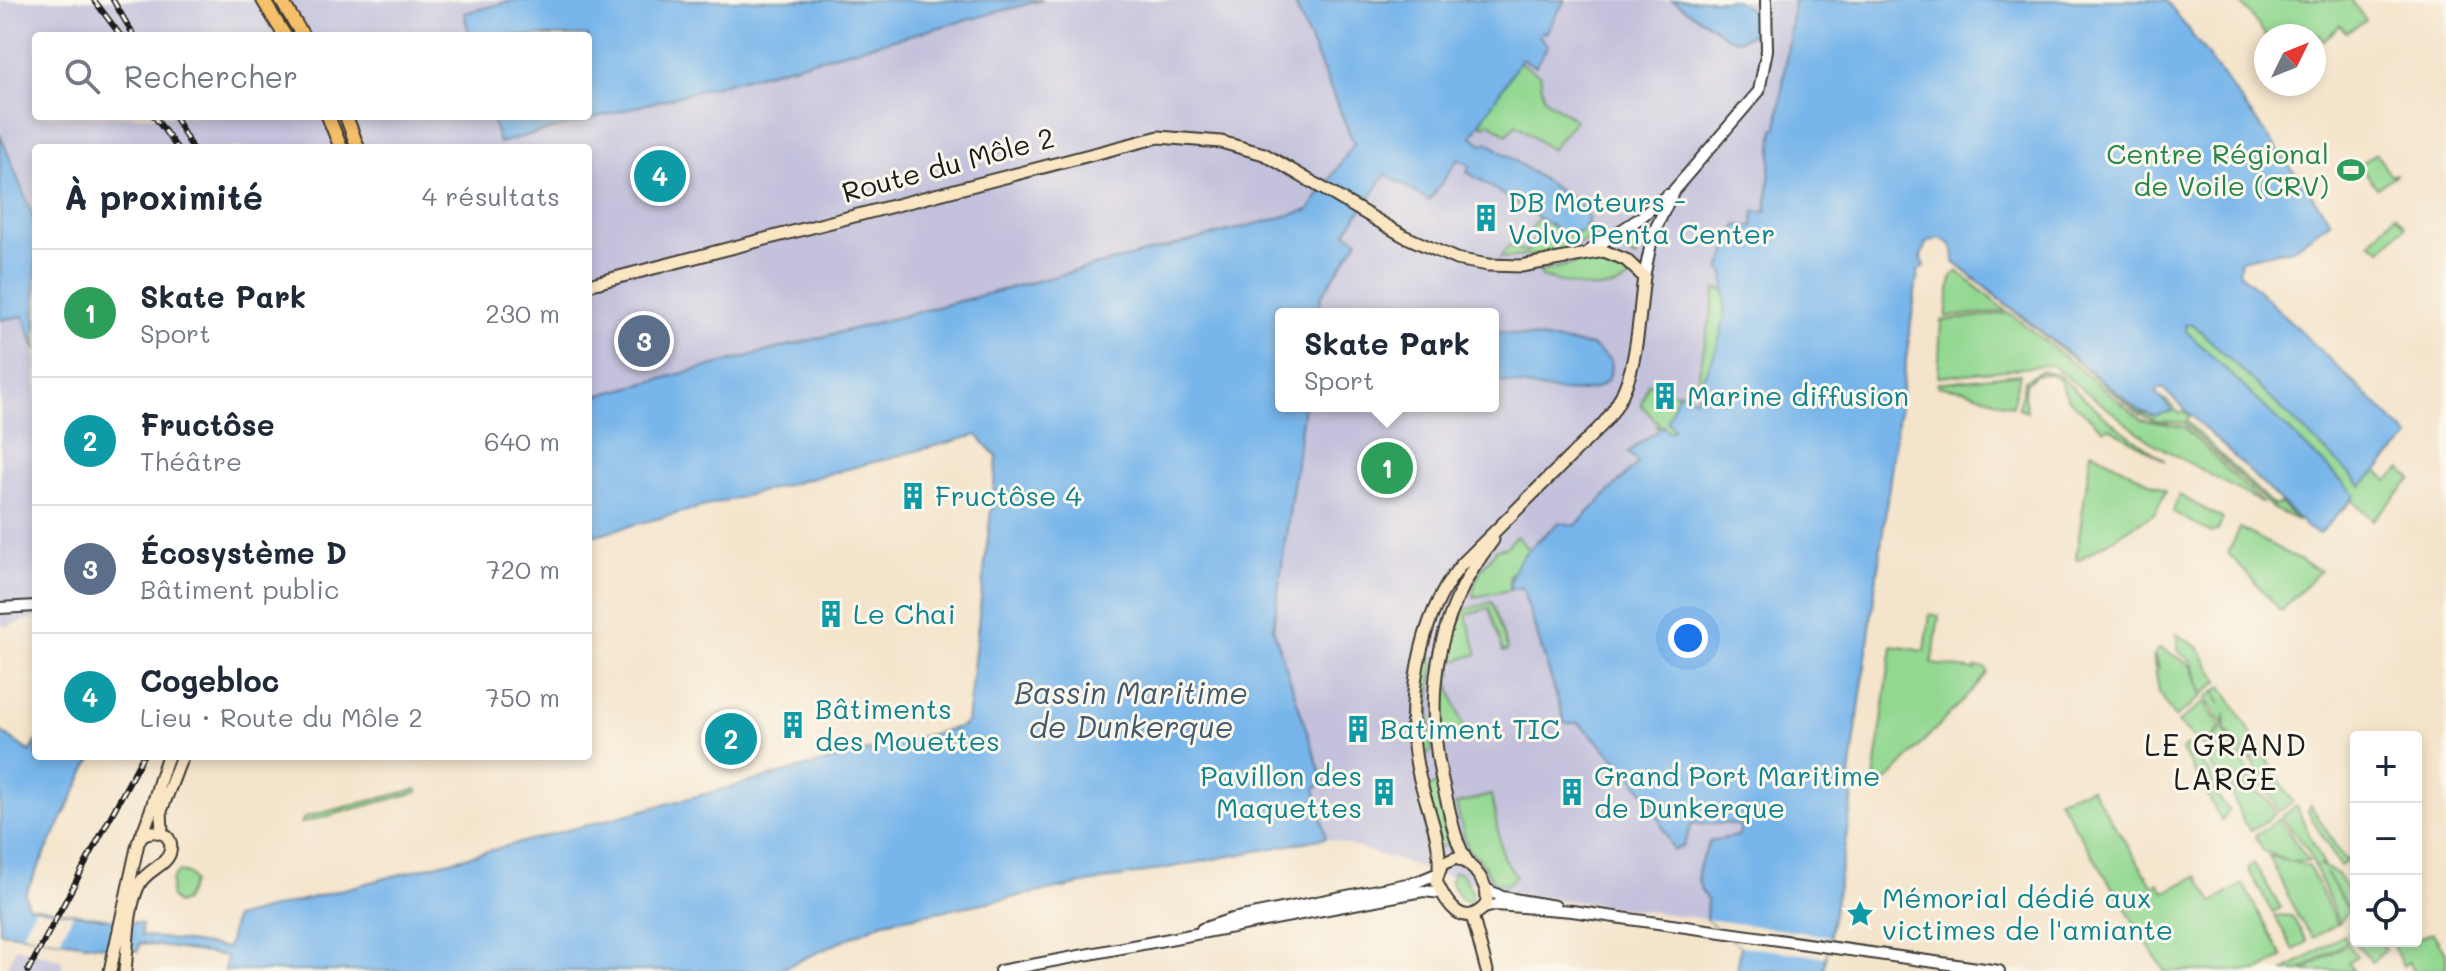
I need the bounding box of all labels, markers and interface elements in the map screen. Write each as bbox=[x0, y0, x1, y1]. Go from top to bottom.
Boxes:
north arrow bbox=[2254, 24, 2326, 96]
search box bbox=[32, 32, 592, 120]
icon: search bbox=[60, 54, 104, 98]
text: Rechercher bbox=[124, 56, 298, 96]
street label: Route du Môle 2 bbox=[838, 118, 1058, 210]
place label: Centre Régional de Voile (CRV) bbox=[2106, 135, 2329, 203]
pin: 4 bbox=[634, 146, 686, 206]
sports icon: Centre Régional de Voile (CRV) bbox=[2336, 155, 2366, 185]
text: À proximité bbox=[64, 174, 263, 219]
text: 4 résultats bbox=[422, 179, 560, 213]
place label: DB Moteurs - Volvo Penta Center bbox=[1508, 183, 1775, 251]
building icon: DB Moteurs - Volvo Penta Center bbox=[1471, 203, 1501, 233]
text: Skate Park bbox=[140, 276, 306, 316]
text: 1 bbox=[84, 296, 96, 330]
text: 230 m bbox=[485, 296, 560, 330]
popup bbox=[1275, 308, 1499, 412]
pin: 3 bbox=[618, 311, 670, 371]
text: Sport bbox=[140, 316, 211, 350]
text: Skate Park bbox=[1304, 323, 1470, 363]
text: Sport bbox=[1304, 363, 1375, 397]
place label: Marine diffusion bbox=[1687, 377, 1909, 413]
building icon: Marine diffusion bbox=[1650, 381, 1680, 411]
text: Fructôse bbox=[140, 404, 275, 444]
text: 2 bbox=[83, 424, 97, 458]
text: 640 m bbox=[484, 424, 560, 458]
pin: 1 bbox=[1361, 438, 1413, 498]
text: Théâtre bbox=[140, 444, 242, 478]
place label: Fructôse 4 bbox=[935, 477, 1082, 513]
building icon: Fructôse 4 bbox=[898, 481, 928, 511]
text: Écosystème D bbox=[140, 532, 347, 572]
text: 3 bbox=[82, 552, 98, 586]
text: 720 m bbox=[486, 552, 560, 586]
text: Bâtiment public bbox=[140, 572, 339, 606]
place label: Le Chai bbox=[853, 595, 956, 631]
building icon: Le Chai bbox=[816, 599, 846, 629]
your location bbox=[1668, 618, 1708, 658]
text: Cogebloc bbox=[140, 660, 280, 700]
water label: Bassin Maritime de Dunkerque bbox=[1014, 672, 1248, 746]
text: 4 bbox=[82, 680, 98, 714]
text: 750 m bbox=[485, 680, 560, 714]
place label: Bâtiments des Mouettes bbox=[815, 690, 1000, 758]
text: Lieu · Route du Môle 2 bbox=[140, 700, 423, 734]
pin: 2 bbox=[705, 709, 757, 769]
building icon: Bâtiments des Mouettes bbox=[778, 710, 808, 740]
place label: Batiment TIC bbox=[1380, 710, 1560, 746]
building icon: Batiment TIC bbox=[1343, 714, 1373, 744]
district label: LE GRAND LARGE bbox=[2144, 724, 2308, 798]
map controls bbox=[2350, 731, 2422, 947]
button: + bbox=[2350, 731, 2422, 803]
place label: Pavillon des Maquettes bbox=[1200, 757, 1362, 825]
place label: Grand Port Maritime de Dunkerque bbox=[1594, 757, 1880, 825]
building icon: Pavillon des Maquettes bbox=[1369, 777, 1399, 807]
building icon: Grand Port Maritime de Dunkerque bbox=[1557, 777, 1587, 807]
button: − bbox=[2350, 803, 2422, 875]
button: locate bbox=[2350, 875, 2422, 947]
place label: Mémorial dédié aux victimes de l'amiante bbox=[1882, 879, 2173, 947]
place icon: Mémorial dédié aux victimes de l'amiante bbox=[1845, 899, 1875, 929]

